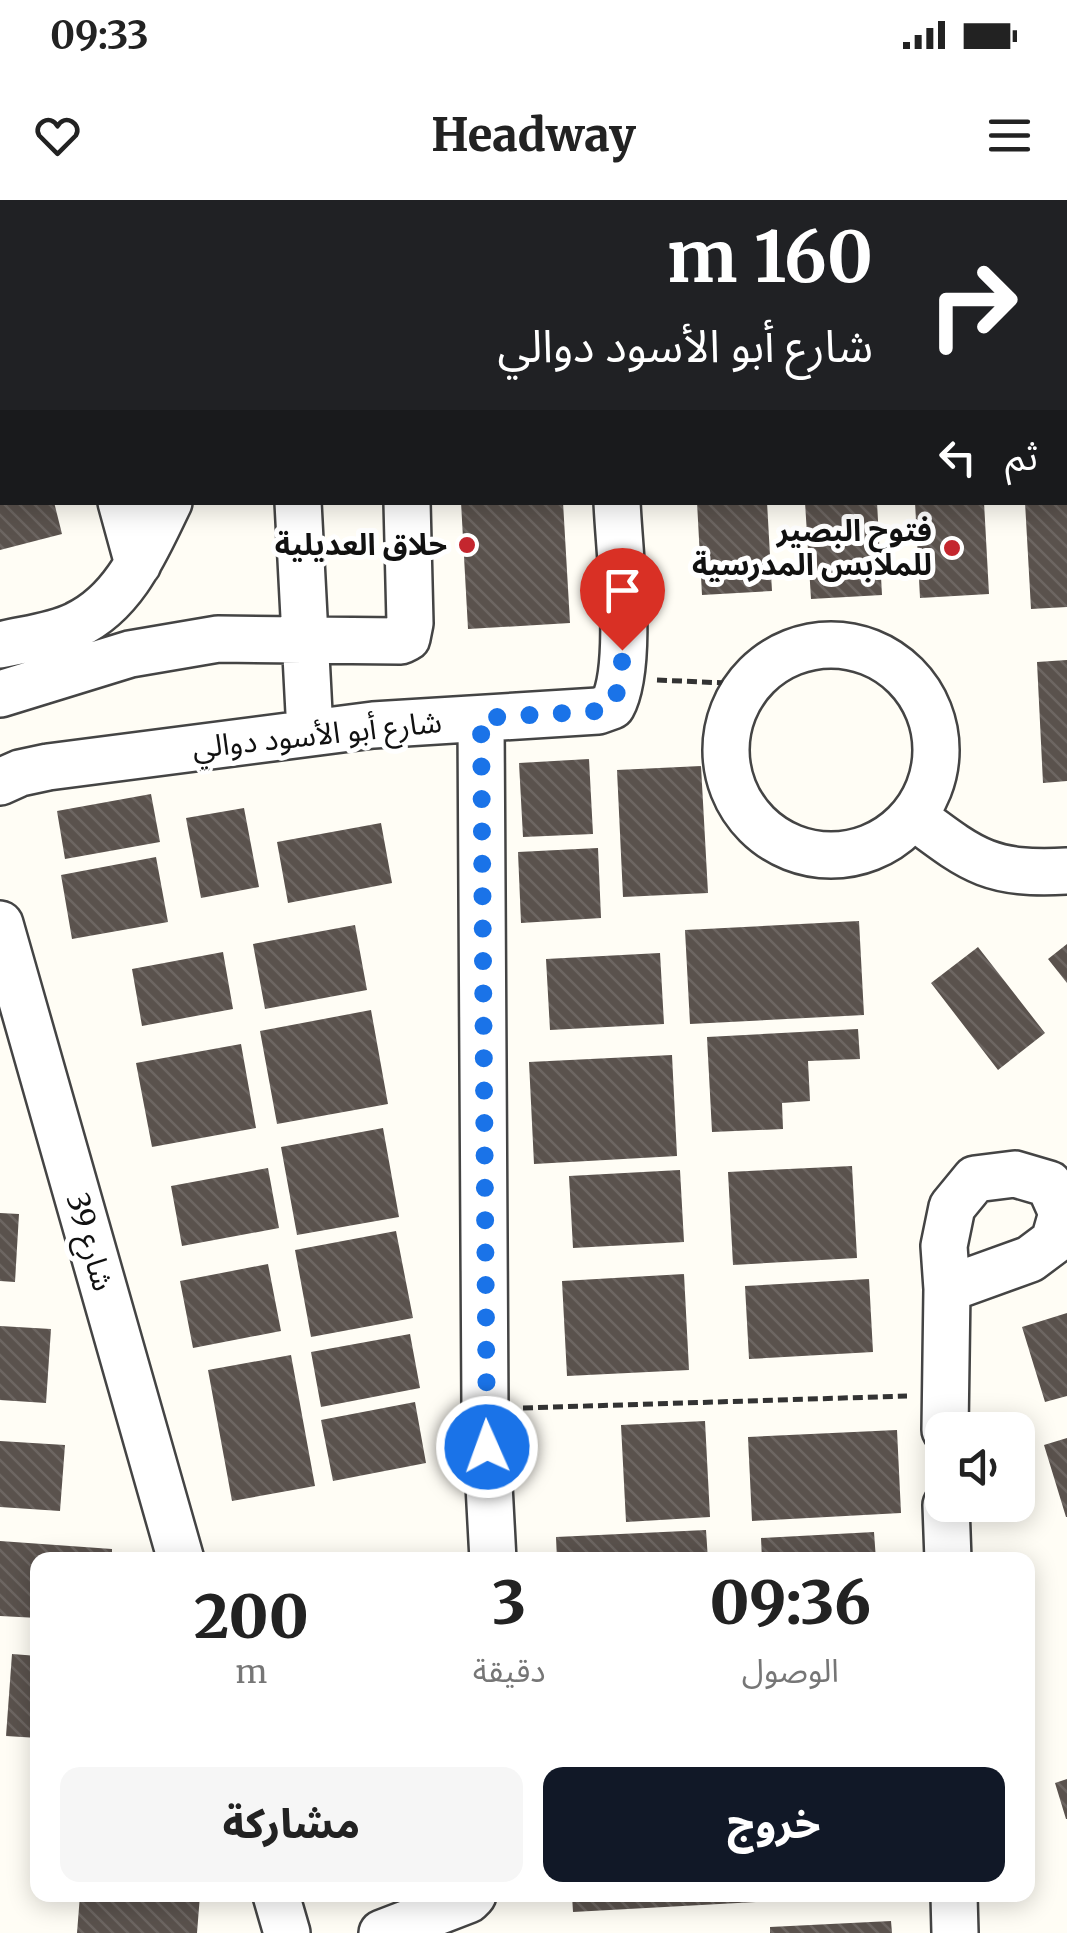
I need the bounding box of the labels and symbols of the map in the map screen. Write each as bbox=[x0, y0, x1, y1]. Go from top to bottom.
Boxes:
place label: فتوح البصير للملابس المدرسية bbox=[692, 511, 932, 583]
place label: حلاق العديلية bbox=[275, 525, 447, 563]
marker: حلاق العديلية bbox=[456, 534, 478, 556]
marker: فتوح البصير للملابس المدرسية bbox=[941, 537, 963, 559]
pin bbox=[580, 548, 665, 651]
street label: شارع أبو الأسود دوالي bbox=[190, 702, 444, 771]
street label: شارع 39 bbox=[55, 1188, 123, 1296]
position arrow bbox=[435, 1395, 539, 1499]

